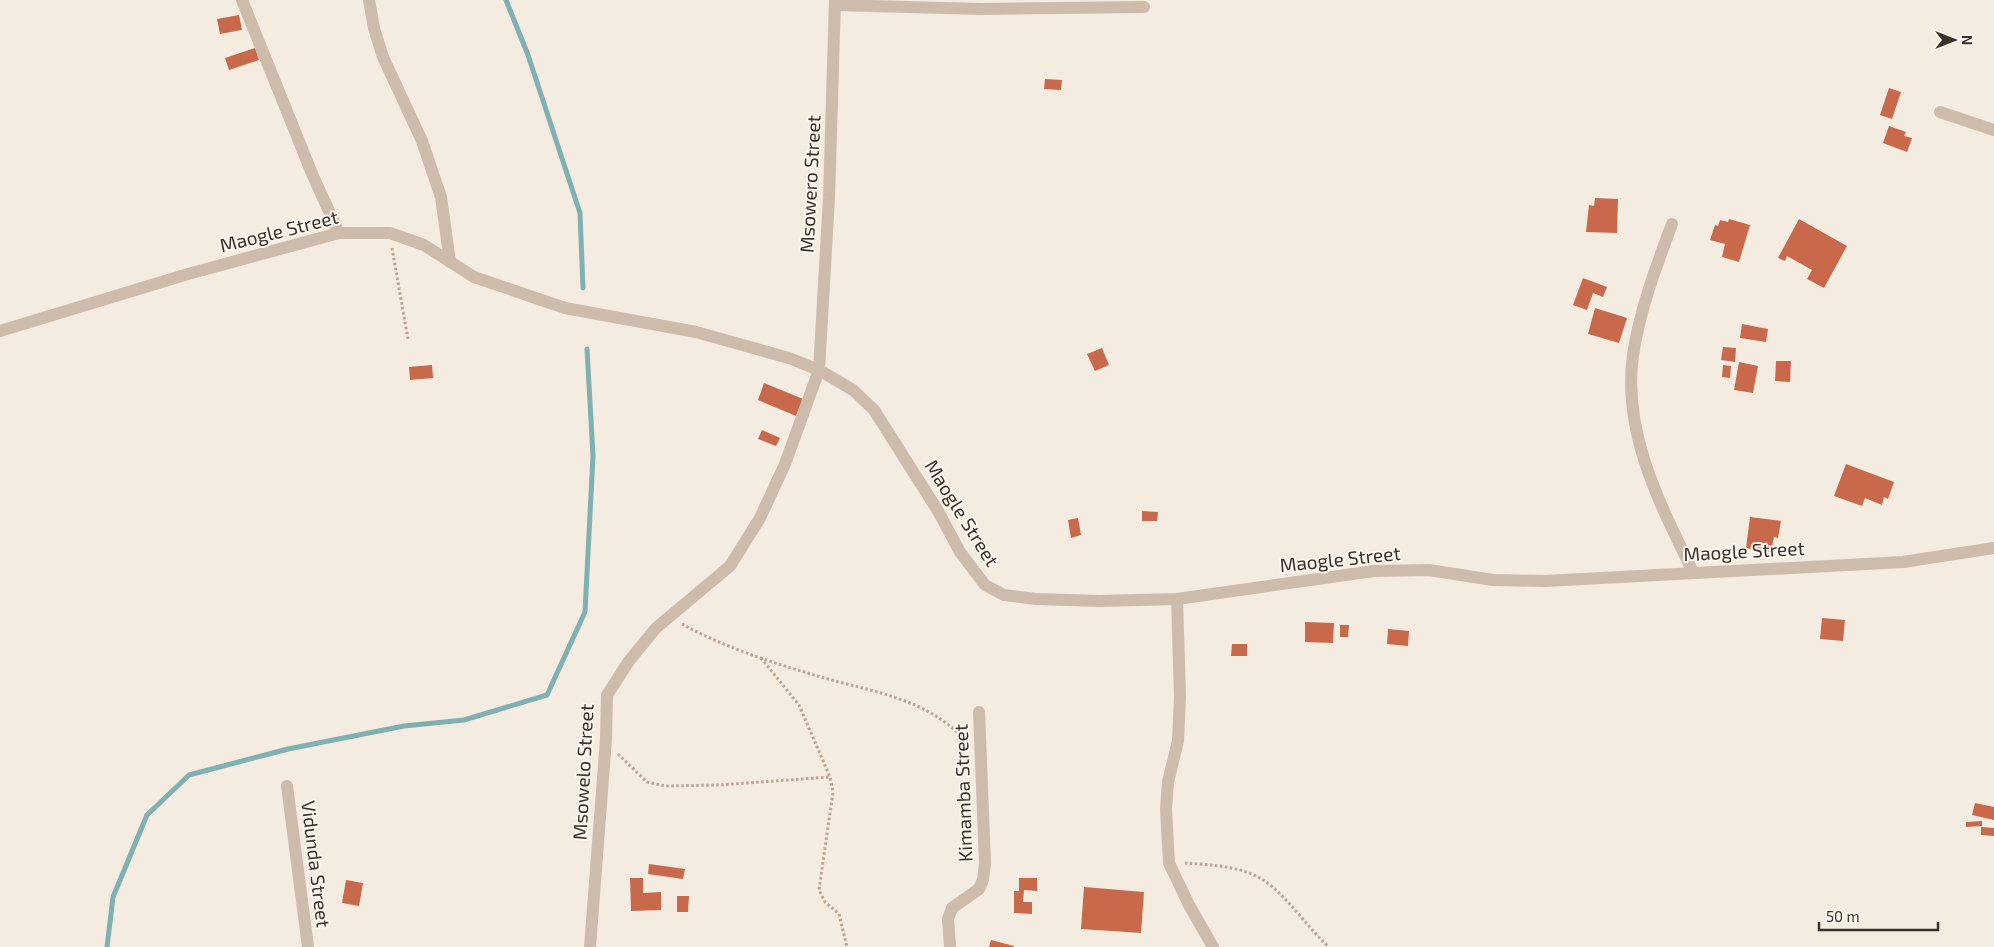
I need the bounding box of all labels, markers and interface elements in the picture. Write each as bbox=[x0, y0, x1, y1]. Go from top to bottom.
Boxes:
north arrow bbox=[1929, 15, 1979, 65]
text: N bbox=[1959, 35, 1976, 45]
street label: Msowero Street bbox=[794, 114, 825, 254]
street label: Maogle Street bbox=[217, 205, 341, 256]
street label: Maogle Street bbox=[921, 455, 1004, 570]
street label: Maogle Street bbox=[1683, 536, 1805, 565]
street label: Maogle Street bbox=[1278, 541, 1402, 576]
street label: Msowelo Street bbox=[567, 703, 598, 841]
street label: Kimamba Street bbox=[949, 724, 976, 862]
street label: Vidunda Street bbox=[297, 799, 336, 929]
scale bar bbox=[1819, 900, 1938, 932]
text: 50 m bbox=[1826, 907, 1860, 925]

